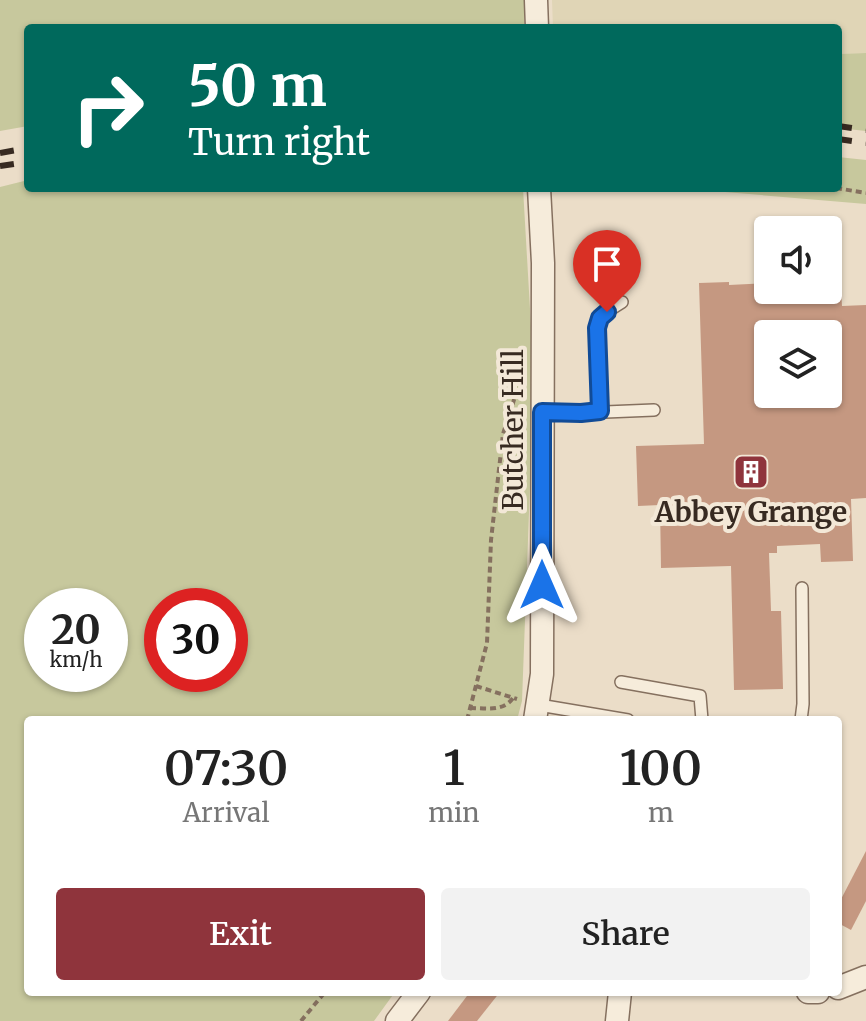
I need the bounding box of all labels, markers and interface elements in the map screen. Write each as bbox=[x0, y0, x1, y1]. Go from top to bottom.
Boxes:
text: 50 m bbox=[188, 51, 327, 121]
icon: right bbox=[56, 56, 160, 160]
text: Turn right bbox=[188, 120, 370, 165]
map controls bbox=[754, 216, 842, 408]
button: sound bbox=[754, 216, 842, 304]
pin bbox=[573, 230, 641, 312]
icon: arrive bbox=[585, 242, 629, 286]
button: layers bbox=[754, 320, 842, 408]
street label: Butcher Hill bbox=[495, 349, 531, 511]
building icon: Abbey Grange bbox=[732, 453, 770, 491]
place label: Abbey Grange bbox=[654, 494, 847, 530]
position arrow bbox=[500, 543, 584, 627]
speed limit sign: 30 bbox=[144, 588, 248, 692]
text: 20 bbox=[51, 605, 101, 655]
text: km/h bbox=[50, 647, 102, 672]
text: 07:30 bbox=[164, 738, 288, 798]
text: 1 bbox=[443, 738, 465, 798]
text: 100 bbox=[619, 738, 702, 798]
text: Arrival bbox=[183, 796, 269, 829]
text: min bbox=[428, 796, 480, 829]
text: m bbox=[648, 796, 674, 829]
button: Exit bbox=[56, 888, 425, 980]
button: Share bbox=[441, 888, 810, 980]

